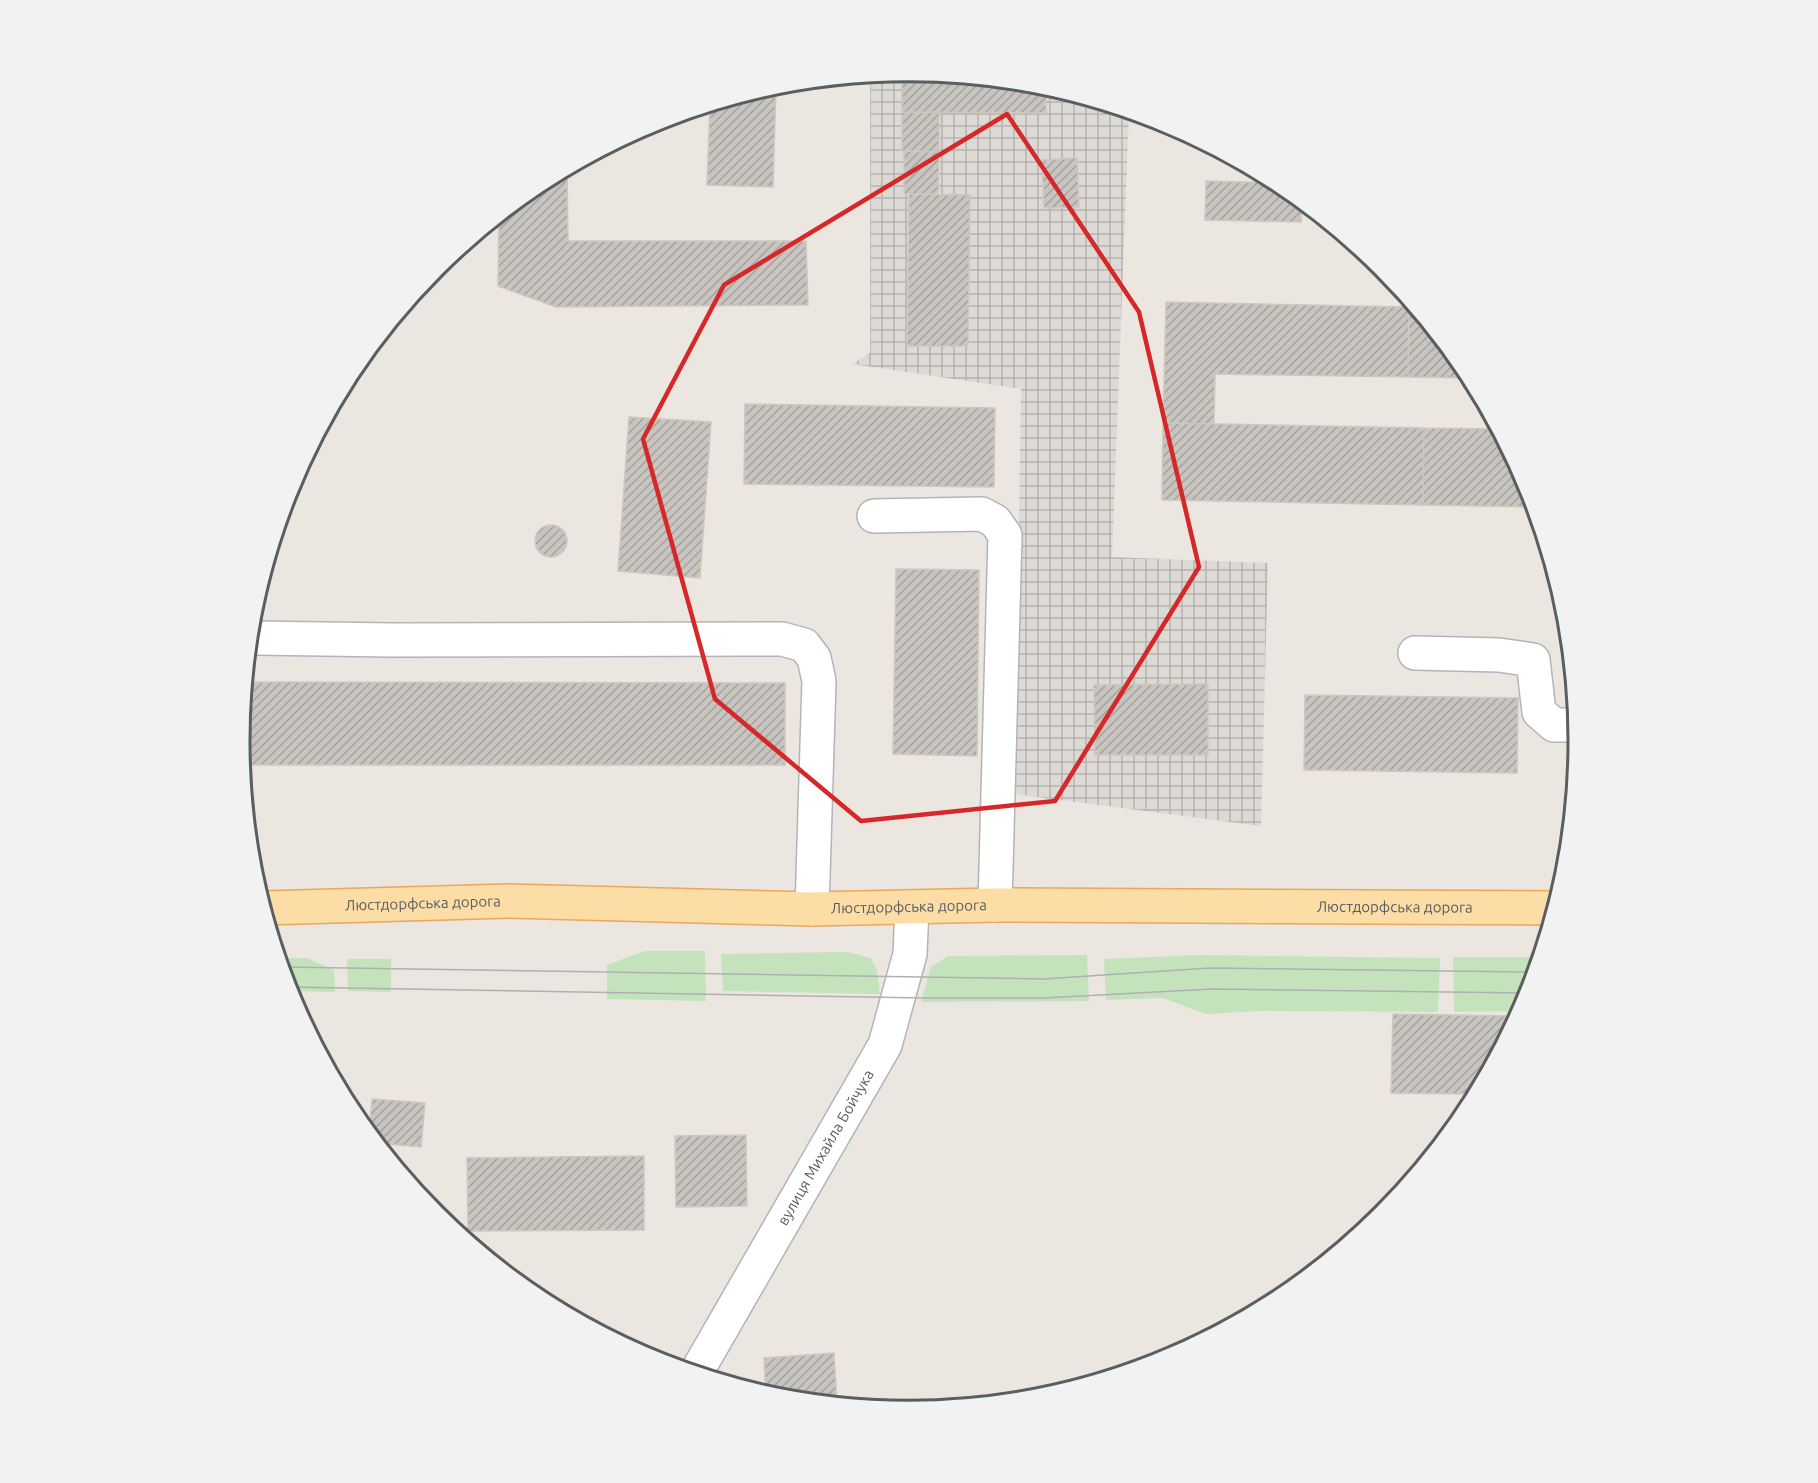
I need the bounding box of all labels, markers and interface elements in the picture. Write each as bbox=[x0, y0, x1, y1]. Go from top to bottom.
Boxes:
street label: Люстдорфська дорога bbox=[345, 892, 501, 914]
street label: Люстдорфська дорога bbox=[831, 896, 987, 917]
street label: Люстдорфська дорога bbox=[1317, 898, 1473, 916]
street label: вулиця Михайла Бойчука bbox=[774, 1067, 877, 1228]

